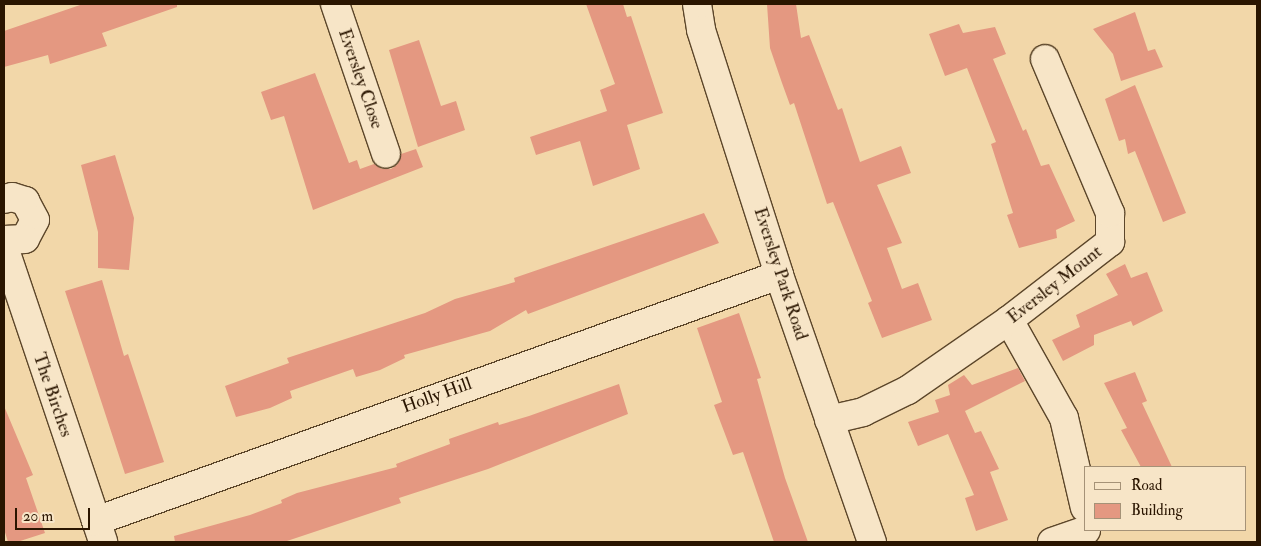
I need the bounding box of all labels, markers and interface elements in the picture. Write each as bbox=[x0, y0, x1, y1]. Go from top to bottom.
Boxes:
street label: Eversley Close bbox=[333, 26, 387, 132]
street label: Eversley Park Road bbox=[748, 205, 812, 343]
street label: Eversley Mount bbox=[1003, 241, 1107, 329]
street label: The Birches bbox=[28, 350, 76, 440]
street label: Holly Hill bbox=[399, 373, 475, 419]
legend bbox=[1084, 466, 1246, 531]
text: Road bbox=[1131, 476, 1162, 495]
scale bar bbox=[18, 498, 92, 530]
text: Building bbox=[1131, 501, 1183, 520]
text: 20 m bbox=[23, 507, 53, 526]

